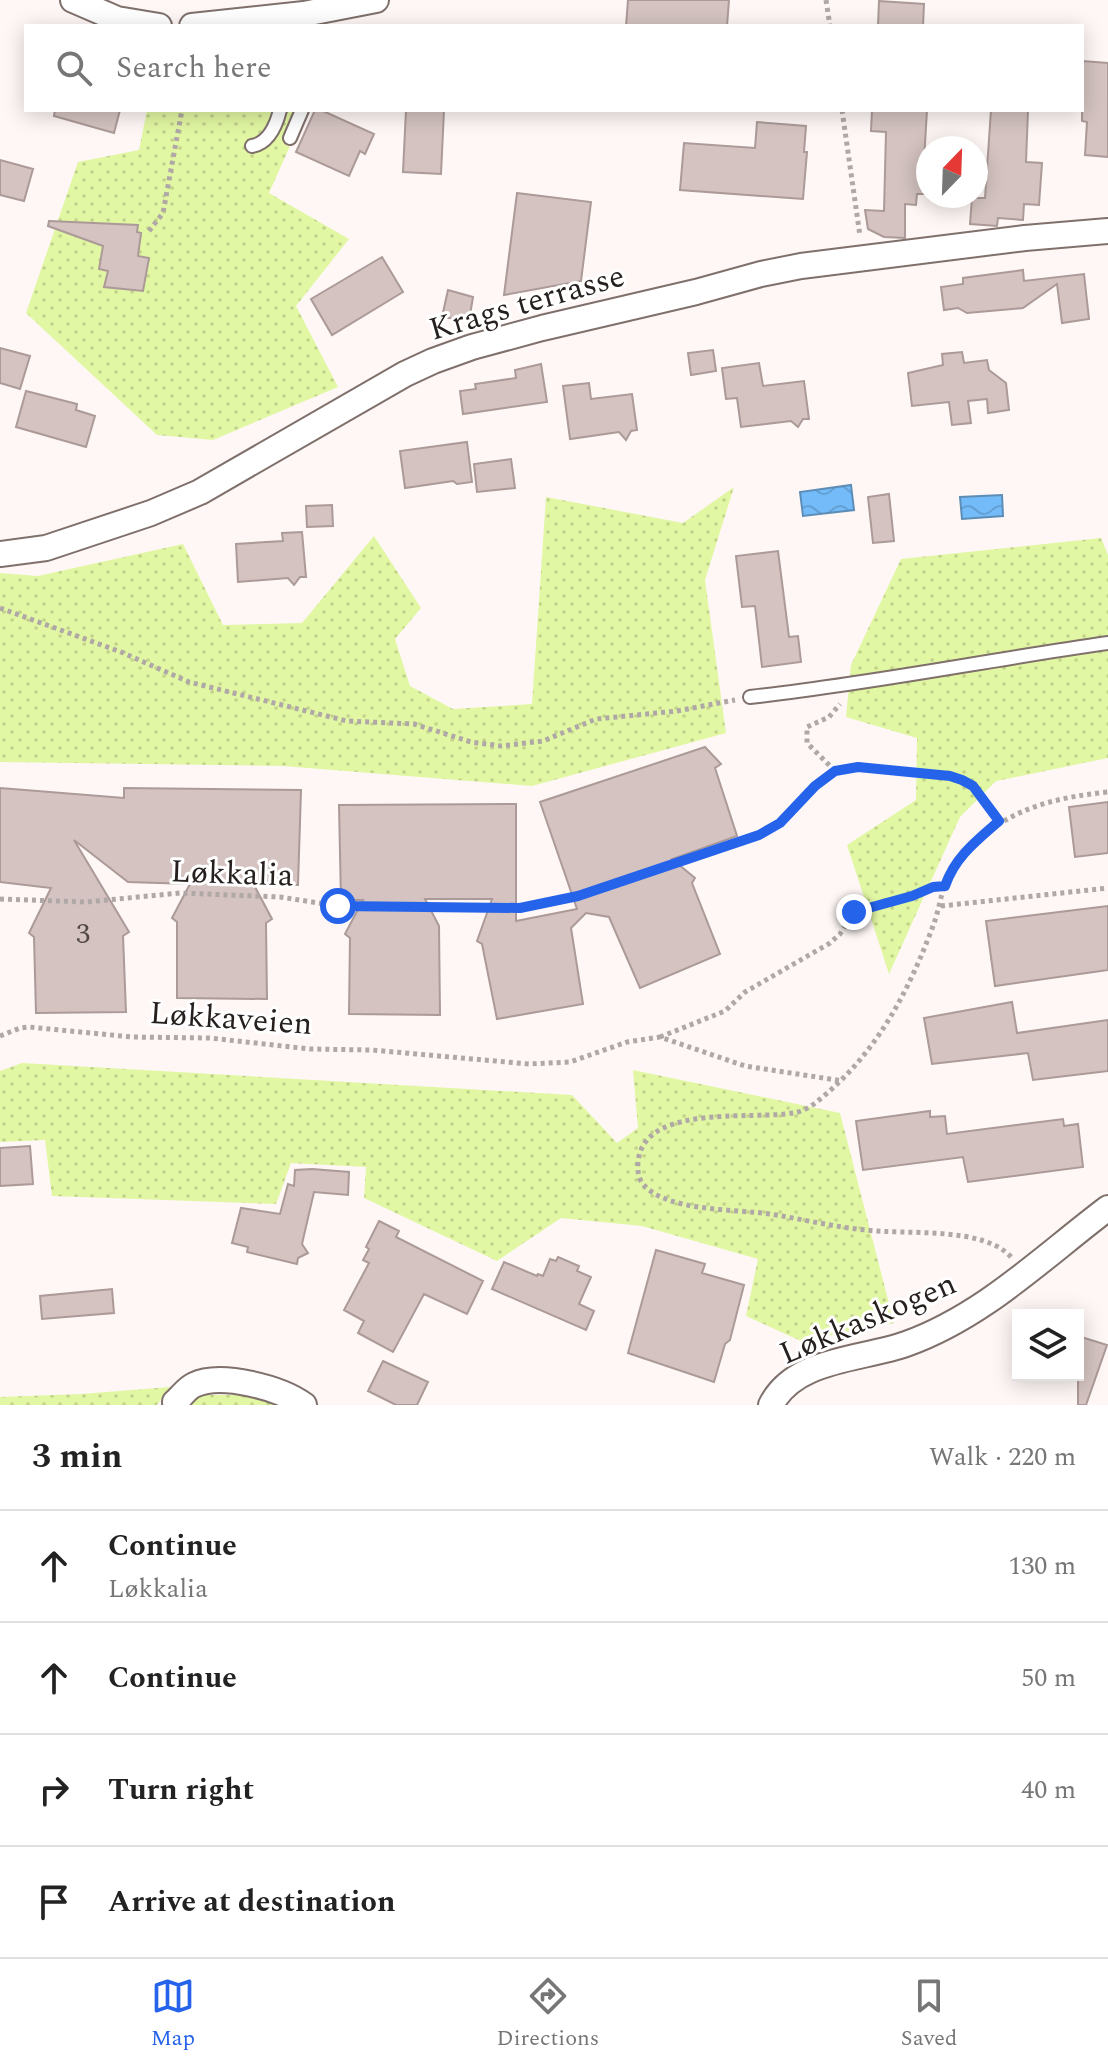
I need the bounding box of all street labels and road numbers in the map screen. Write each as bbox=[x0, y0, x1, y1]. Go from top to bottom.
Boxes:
street label: Krags terrasse bbox=[423, 252, 631, 354]
street label: Løkkalia bbox=[170, 847, 295, 901]
street label: Løkkaveien bbox=[148, 989, 314, 1049]
street label: Løkkaskogen bbox=[772, 1260, 964, 1378]

